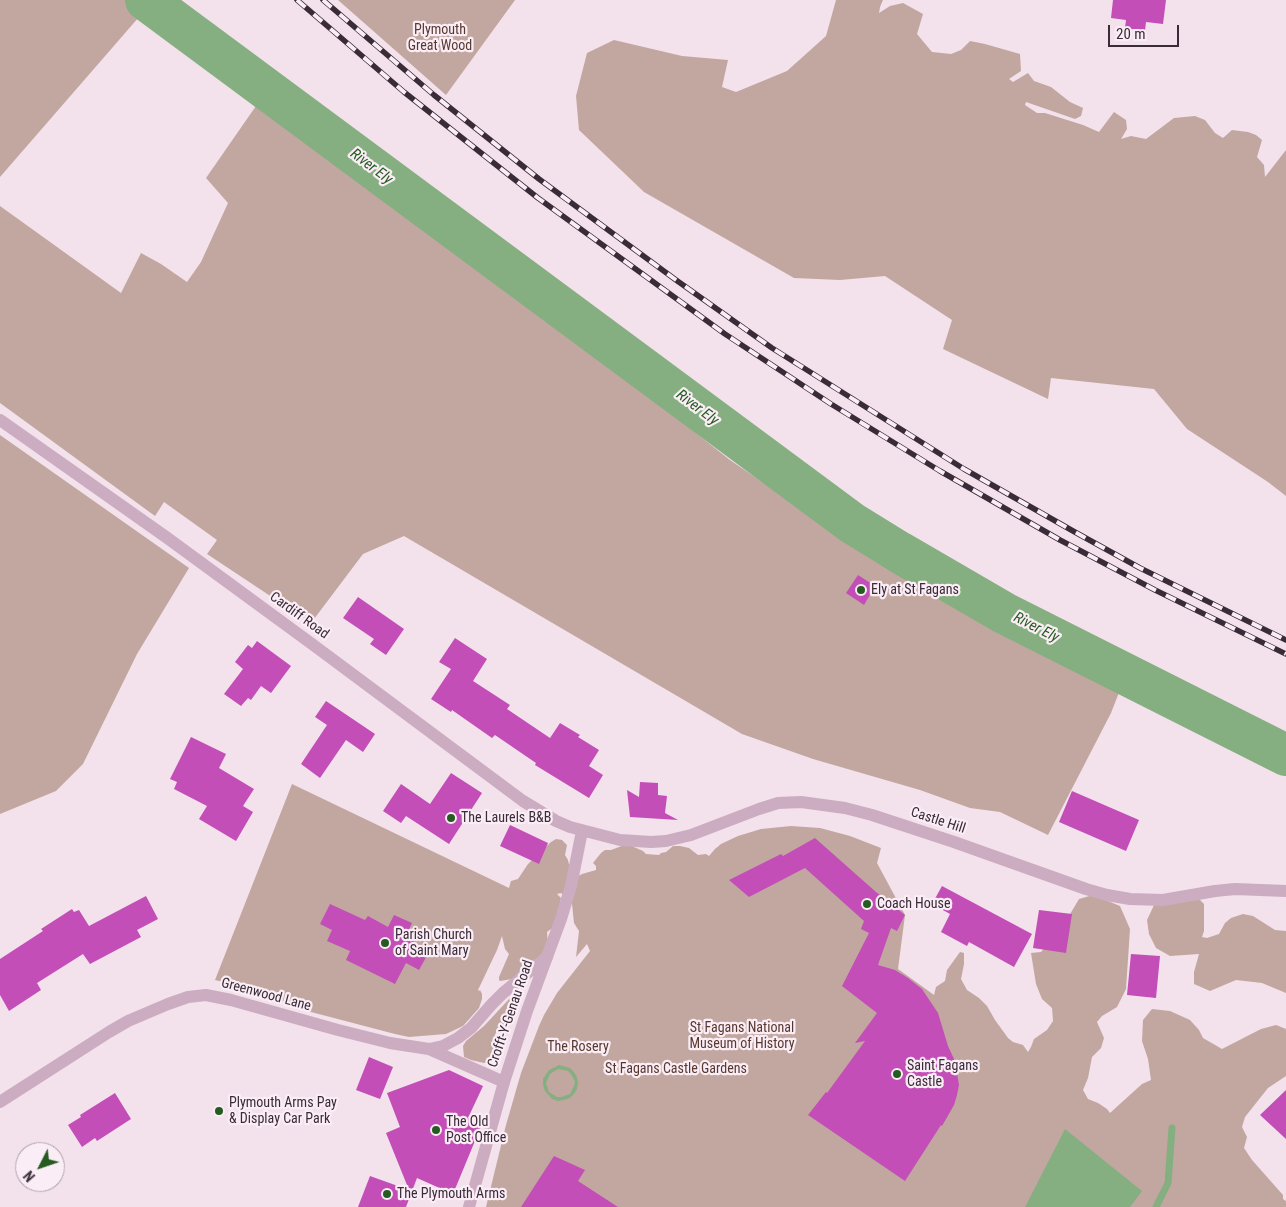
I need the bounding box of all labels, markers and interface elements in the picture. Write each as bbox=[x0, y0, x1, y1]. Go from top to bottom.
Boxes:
scale bar bbox=[1111, 15, 1182, 47]
park label: Plymouth Great Wood bbox=[408, 22, 472, 54]
text: 20 m bbox=[1116, 25, 1146, 43]
water label: River Ely bbox=[346, 145, 396, 189]
water label: River Ely bbox=[672, 386, 722, 430]
place label: Ely at St Fagans bbox=[871, 582, 959, 598]
marker: Ely at St Fagans bbox=[855, 584, 867, 596]
street label: Cardiff Road bbox=[266, 589, 332, 643]
water label: River Ely bbox=[1010, 609, 1062, 647]
street label: Castle Hill bbox=[909, 804, 967, 838]
place label: The Laurels B&B bbox=[461, 810, 551, 826]
marker: The Laurels B&B bbox=[445, 812, 457, 824]
place label: Coach House bbox=[877, 896, 951, 912]
marker: Coach House bbox=[861, 898, 873, 910]
place label: Parish Church of Saint Mary bbox=[395, 927, 472, 960]
marker: Parish Church of Saint Mary bbox=[379, 937, 391, 949]
street label: Crofft-Y-Genau Road bbox=[485, 958, 537, 1070]
street label: Greenwood Lane bbox=[219, 975, 313, 1015]
park label: St Fagans National Museum of History bbox=[689, 1020, 795, 1052]
park label: The Rosery bbox=[547, 1039, 609, 1055]
place label: Saint Fagans Castle bbox=[907, 1058, 978, 1090]
park label: St Fagans Castle Gardens bbox=[605, 1061, 747, 1077]
marker: Saint Fagans Castle bbox=[891, 1068, 903, 1080]
place label: Plymouth Arms Pay & Display Car Park bbox=[229, 1095, 337, 1128]
marker: Plymouth Arms Pay & Display Car Park bbox=[213, 1105, 225, 1117]
place label: The Old Post Office bbox=[446, 1114, 506, 1146]
marker: The Old Post Office bbox=[430, 1124, 442, 1136]
north arrow bbox=[15, 1142, 65, 1192]
text: N bbox=[21, 1168, 38, 1185]
place label: The Plymouth Arms bbox=[397, 1186, 505, 1202]
marker: The Plymouth Arms bbox=[381, 1188, 393, 1200]

